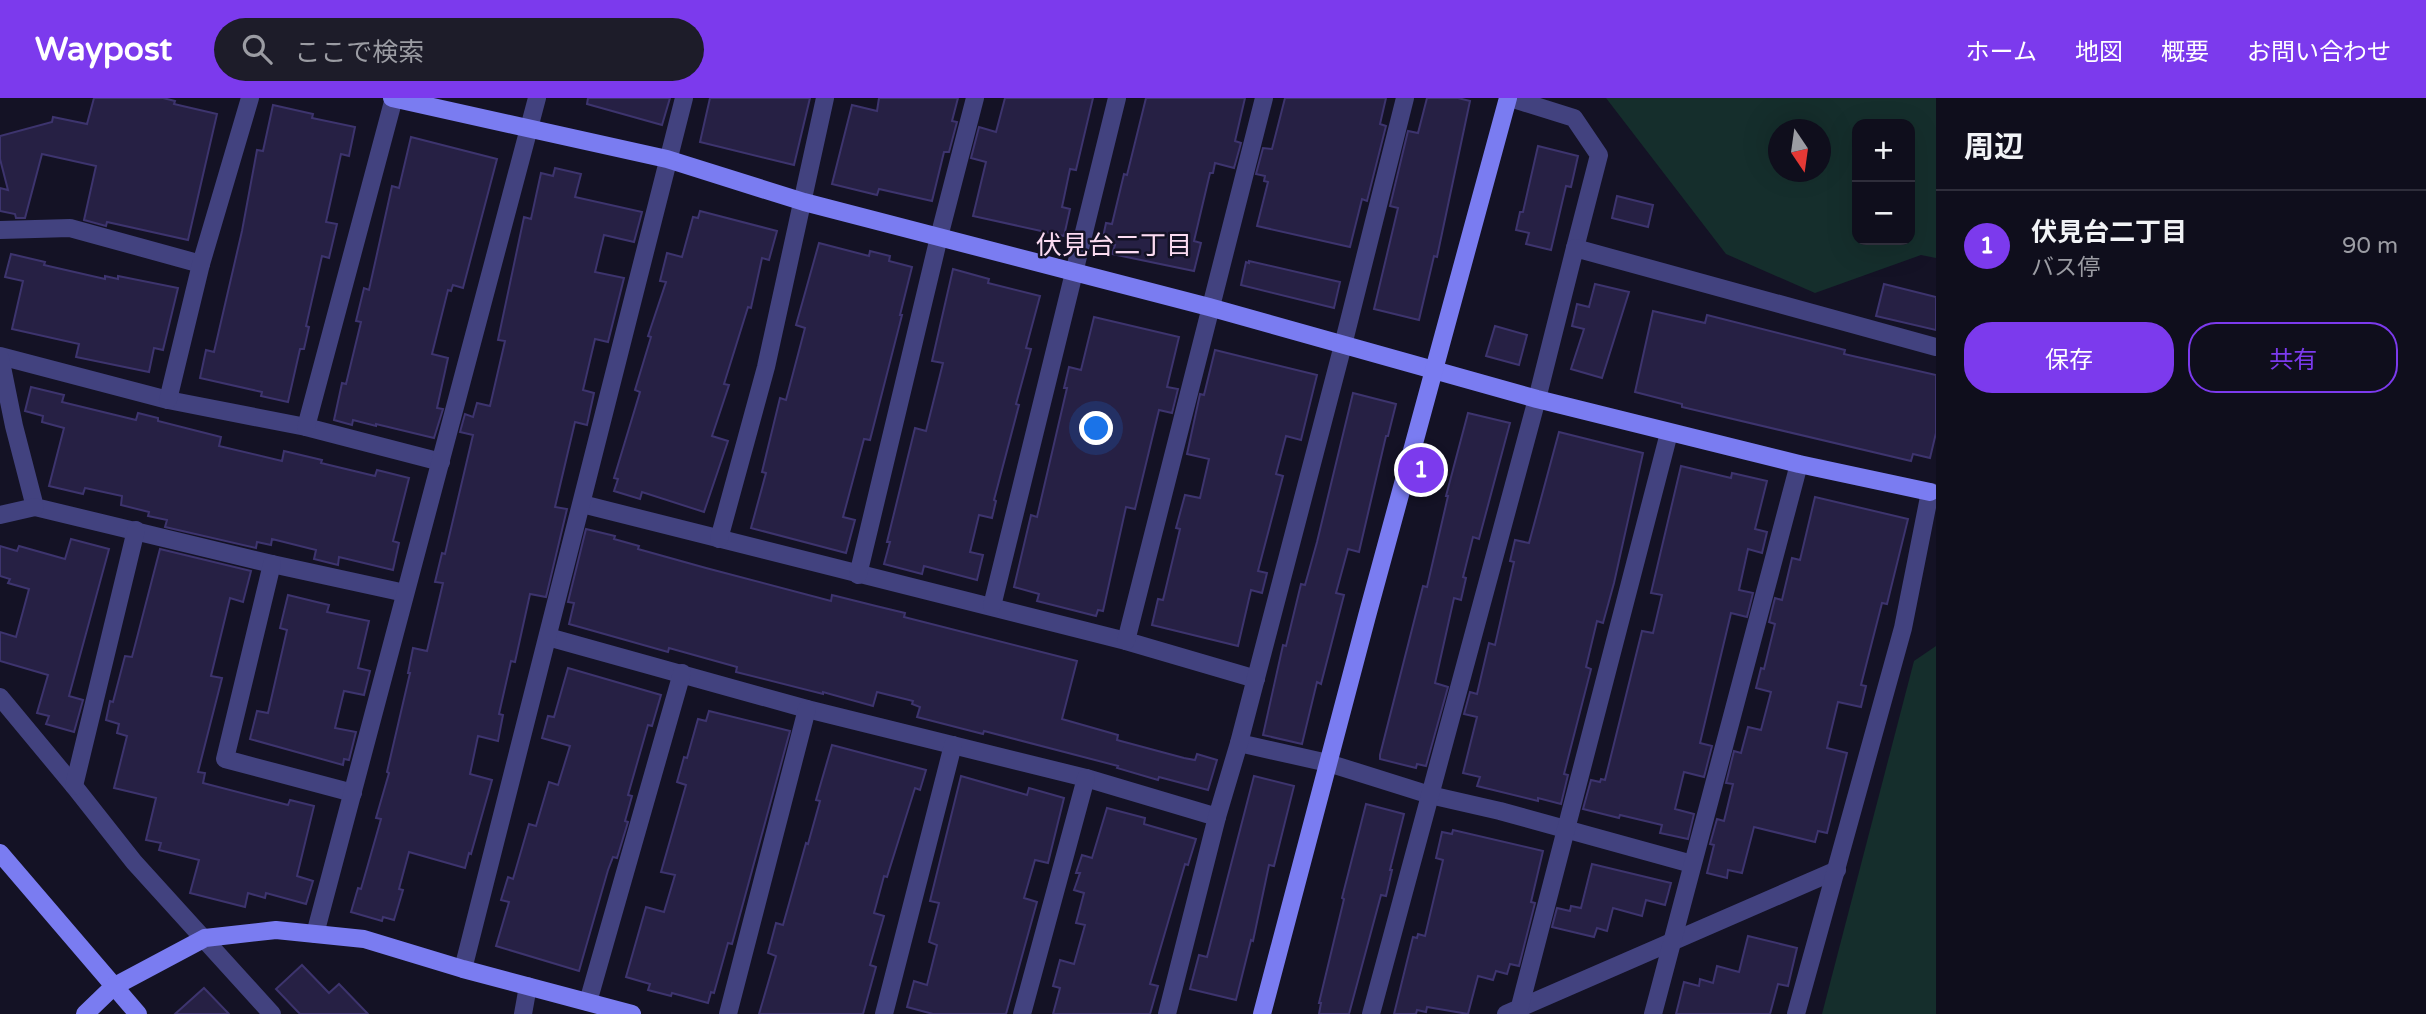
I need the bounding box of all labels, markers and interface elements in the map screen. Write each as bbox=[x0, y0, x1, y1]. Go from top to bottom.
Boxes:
search box bbox=[214, 18, 704, 81]
text: Waypost bbox=[35, 30, 172, 69]
icon: search bbox=[238, 30, 276, 68]
text: ここで検索 bbox=[294, 37, 424, 68]
text: ホーム bbox=[1966, 38, 2037, 67]
text: 地図 bbox=[2075, 38, 2123, 67]
text: 概要 bbox=[2161, 38, 2209, 67]
text: お問い合わせ bbox=[2247, 38, 2391, 67]
north arrow bbox=[1768, 119, 1831, 182]
map controls bbox=[1852, 119, 1915, 245]
button: + bbox=[1852, 119, 1915, 182]
text: 周辺 bbox=[1964, 129, 2024, 166]
button: − bbox=[1852, 182, 1915, 245]
text: 伏見台二丁目 bbox=[2031, 217, 2187, 248]
district label: 伏見台二丁目 bbox=[1036, 230, 1192, 261]
text: 1 bbox=[1980, 232, 1994, 260]
text: 90 m bbox=[2342, 232, 2398, 260]
text: バス停 bbox=[2031, 254, 2100, 282]
button: 保存 bbox=[1964, 322, 2174, 393]
button: 共有 bbox=[2188, 322, 2398, 393]
your location bbox=[1079, 411, 1113, 445]
pin: 1 bbox=[1398, 444, 1444, 496]

